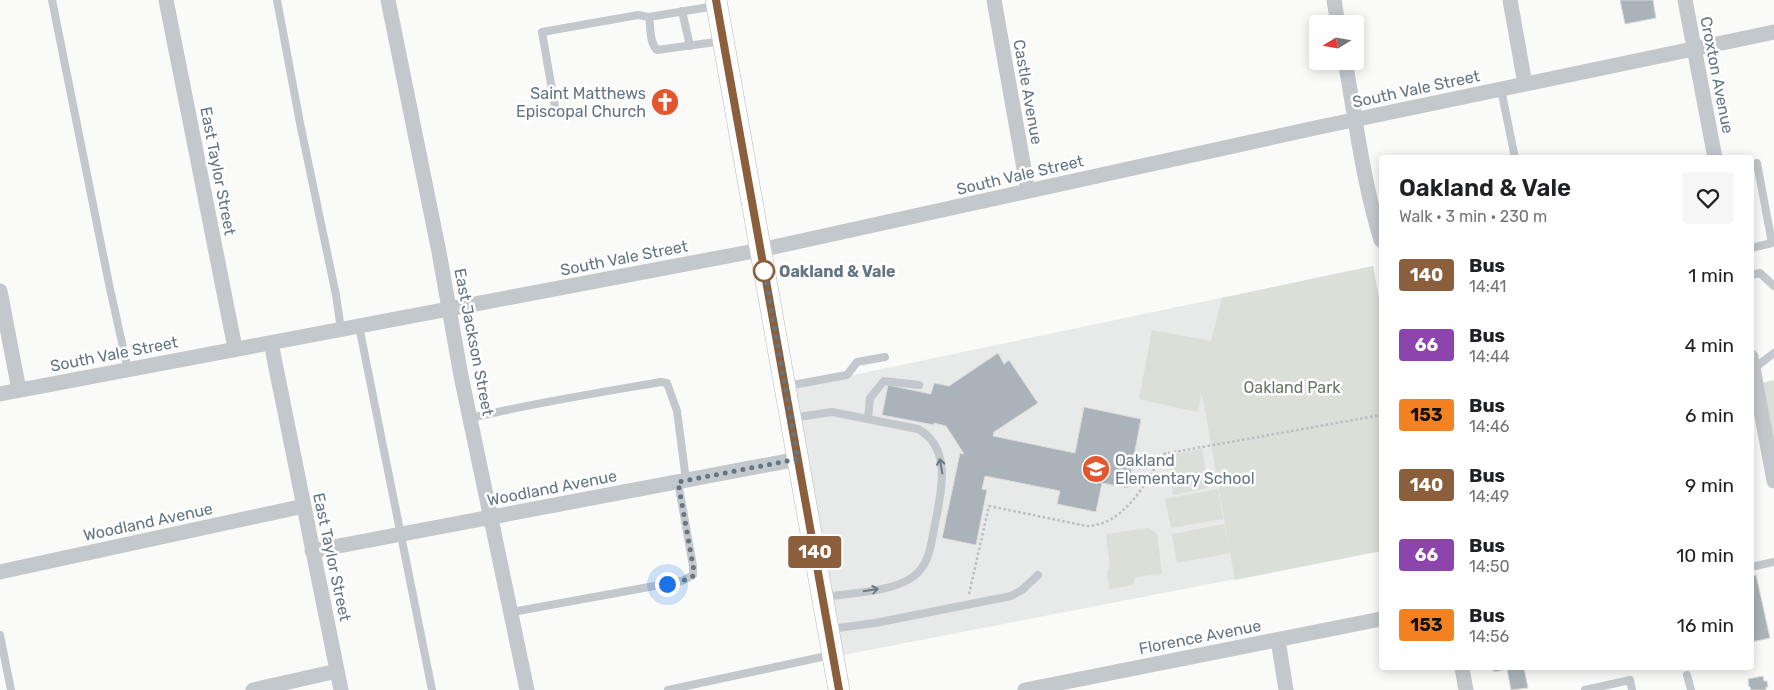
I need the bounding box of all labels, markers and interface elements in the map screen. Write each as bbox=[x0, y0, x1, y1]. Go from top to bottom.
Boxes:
north arrow bbox=[1309, 15, 1364, 70]
map controls bbox=[1309, 15, 1364, 70]
street label: Croxton Avenue bbox=[1696, 15, 1738, 135]
street label: Castle Avenue bbox=[1009, 38, 1047, 146]
street label: South Vale Street bbox=[1351, 66, 1481, 112]
place label: Saint Matthews Episcopal Church bbox=[516, 84, 646, 121]
church icon: Saint Matthews Episcopal Church bbox=[650, 87, 680, 117]
street label: East Taylor Street bbox=[196, 105, 240, 237]
street label: South Vale Street bbox=[955, 151, 1085, 199]
button: heart bbox=[1682, 172, 1734, 224]
text: Oakland & Vale bbox=[1399, 174, 1571, 202]
text: Walk · 3 min · 230 m bbox=[1399, 207, 1547, 226]
street label: South Vale Street bbox=[559, 236, 689, 280]
text: Bus bbox=[1469, 254, 1505, 277]
marker: Oakland & Vale bbox=[753, 260, 775, 282]
place label: Oakland & Vale bbox=[779, 262, 896, 281]
text: 140 bbox=[1410, 264, 1443, 286]
text: 1 min bbox=[1688, 264, 1734, 287]
street label: East Jackson Street bbox=[450, 267, 498, 417]
text: 14:41 bbox=[1469, 277, 1506, 296]
text: Bus bbox=[1469, 324, 1505, 347]
street label: South Vale Street bbox=[49, 332, 179, 376]
text: 66 bbox=[1415, 334, 1438, 356]
text: 4 min bbox=[1685, 334, 1734, 357]
text: 14:44 bbox=[1469, 347, 1510, 366]
park label: Oakland Park bbox=[1243, 378, 1341, 397]
text: Bus bbox=[1469, 394, 1505, 417]
text: 153 bbox=[1410, 404, 1443, 426]
text: 6 min bbox=[1685, 404, 1734, 427]
text: 14:46 bbox=[1469, 417, 1509, 436]
place label: Oakland Elementary School bbox=[1115, 451, 1255, 488]
school or university icon: Oakland Elementary School bbox=[1081, 454, 1111, 484]
one-way arrow bbox=[936, 459, 946, 475]
text: Bus bbox=[1469, 464, 1505, 487]
street label: Woodland Avenue bbox=[485, 466, 619, 510]
text: 140 bbox=[1410, 474, 1443, 496]
text: 9 min bbox=[1685, 474, 1734, 497]
text: 14:49 bbox=[1469, 487, 1509, 506]
street label: East Taylor Street bbox=[309, 491, 355, 623]
street label: Woodland Avenue bbox=[82, 499, 214, 545]
text: Bus bbox=[1469, 534, 1505, 557]
line badge: 140 bbox=[786, 536, 844, 568]
text: 140 bbox=[798, 541, 832, 563]
text: 66 bbox=[1415, 544, 1438, 566]
text: 10 min bbox=[1676, 544, 1734, 567]
text: 14:50 bbox=[1469, 557, 1510, 576]
your location bbox=[655, 572, 680, 597]
one-way arrow bbox=[862, 584, 878, 594]
text: Bus bbox=[1469, 604, 1505, 627]
text: 153 bbox=[1410, 614, 1443, 636]
text: 16 min bbox=[1677, 614, 1734, 637]
street label: Florence Avenue bbox=[1137, 616, 1263, 658]
text: 14:56 bbox=[1469, 627, 1509, 646]

